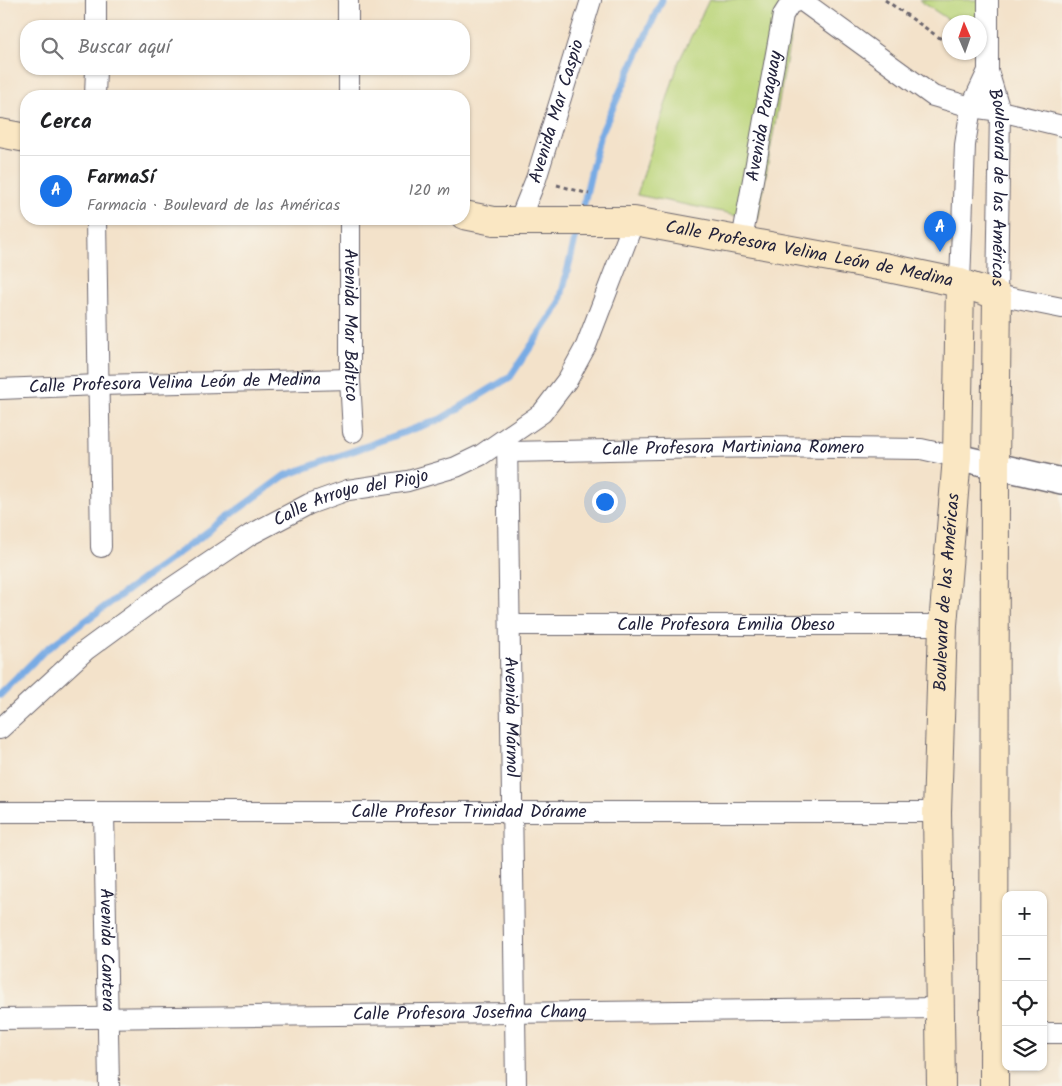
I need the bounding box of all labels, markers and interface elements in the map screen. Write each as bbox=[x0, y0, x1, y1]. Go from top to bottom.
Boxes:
north arrow bbox=[942, 15, 987, 60]
search box bbox=[20, 20, 470, 75]
text: Buscar aquí bbox=[78, 33, 170, 63]
icon: search bbox=[38, 34, 66, 62]
street label: Avenida Mar Caspio bbox=[521, 36, 593, 187]
street label: Avenida Paraguay bbox=[738, 48, 791, 184]
street label: Boulevard de las Américas bbox=[979, 85, 1015, 287]
text: Cerca bbox=[40, 106, 92, 139]
text: FarmaSí bbox=[87, 163, 155, 193]
text: A bbox=[51, 178, 61, 203]
text: 120 m bbox=[409, 178, 450, 203]
text: Farmacia · Boulevard de las Américas bbox=[87, 193, 340, 218]
pin: A bbox=[924, 211, 956, 252]
street label: Calle Profesora Velina León de Medina bbox=[663, 213, 956, 296]
street label: Avenida Mar Báltico bbox=[336, 249, 366, 402]
street label: Calle Profesora Velina León de Medina bbox=[28, 365, 321, 402]
street label: Calle Profesora Martiniana Romero bbox=[601, 432, 864, 465]
street label: Calle Arroyo del Piojo bbox=[268, 461, 432, 535]
your location bbox=[592, 489, 618, 515]
street label: Boulevard de las Américas bbox=[926, 492, 968, 692]
street label: Calle Profesora Emilia Obeso bbox=[617, 611, 835, 640]
street label: Avenida Mármol bbox=[496, 656, 526, 778]
street label: Calle Profesor Trinidad Dórame bbox=[351, 798, 587, 827]
street label: Avenida Cantera bbox=[91, 888, 122, 1012]
map controls bbox=[1002, 891, 1047, 1071]
button: + bbox=[1002, 891, 1047, 936]
button: − bbox=[1002, 936, 1047, 981]
button: locate bbox=[1002, 981, 1047, 1026]
street label: Calle Profesora Josefina Chang bbox=[353, 998, 587, 1029]
button: layers bbox=[1002, 1026, 1047, 1071]

